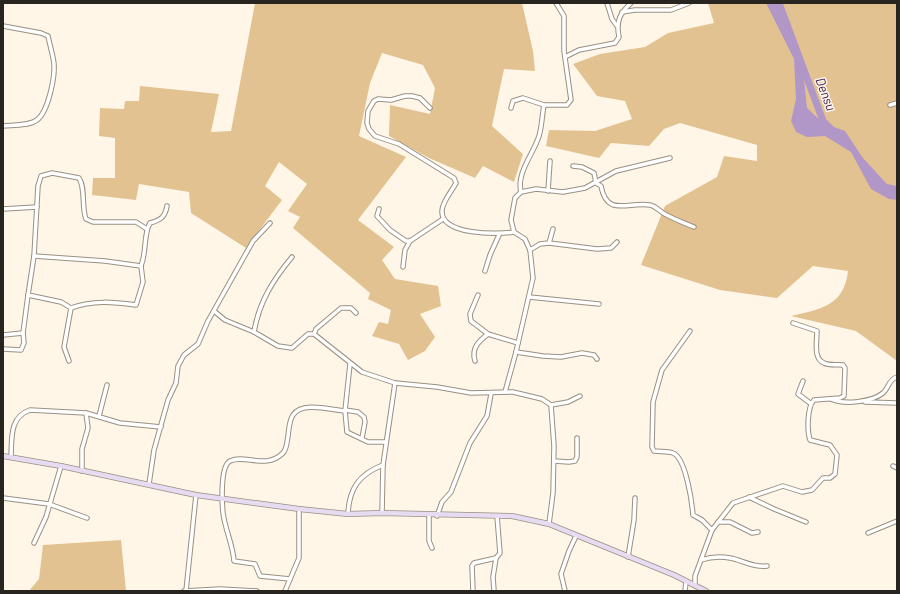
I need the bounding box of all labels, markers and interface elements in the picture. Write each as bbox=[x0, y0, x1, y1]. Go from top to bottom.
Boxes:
water label: Densu bbox=[812, 75, 840, 113]

